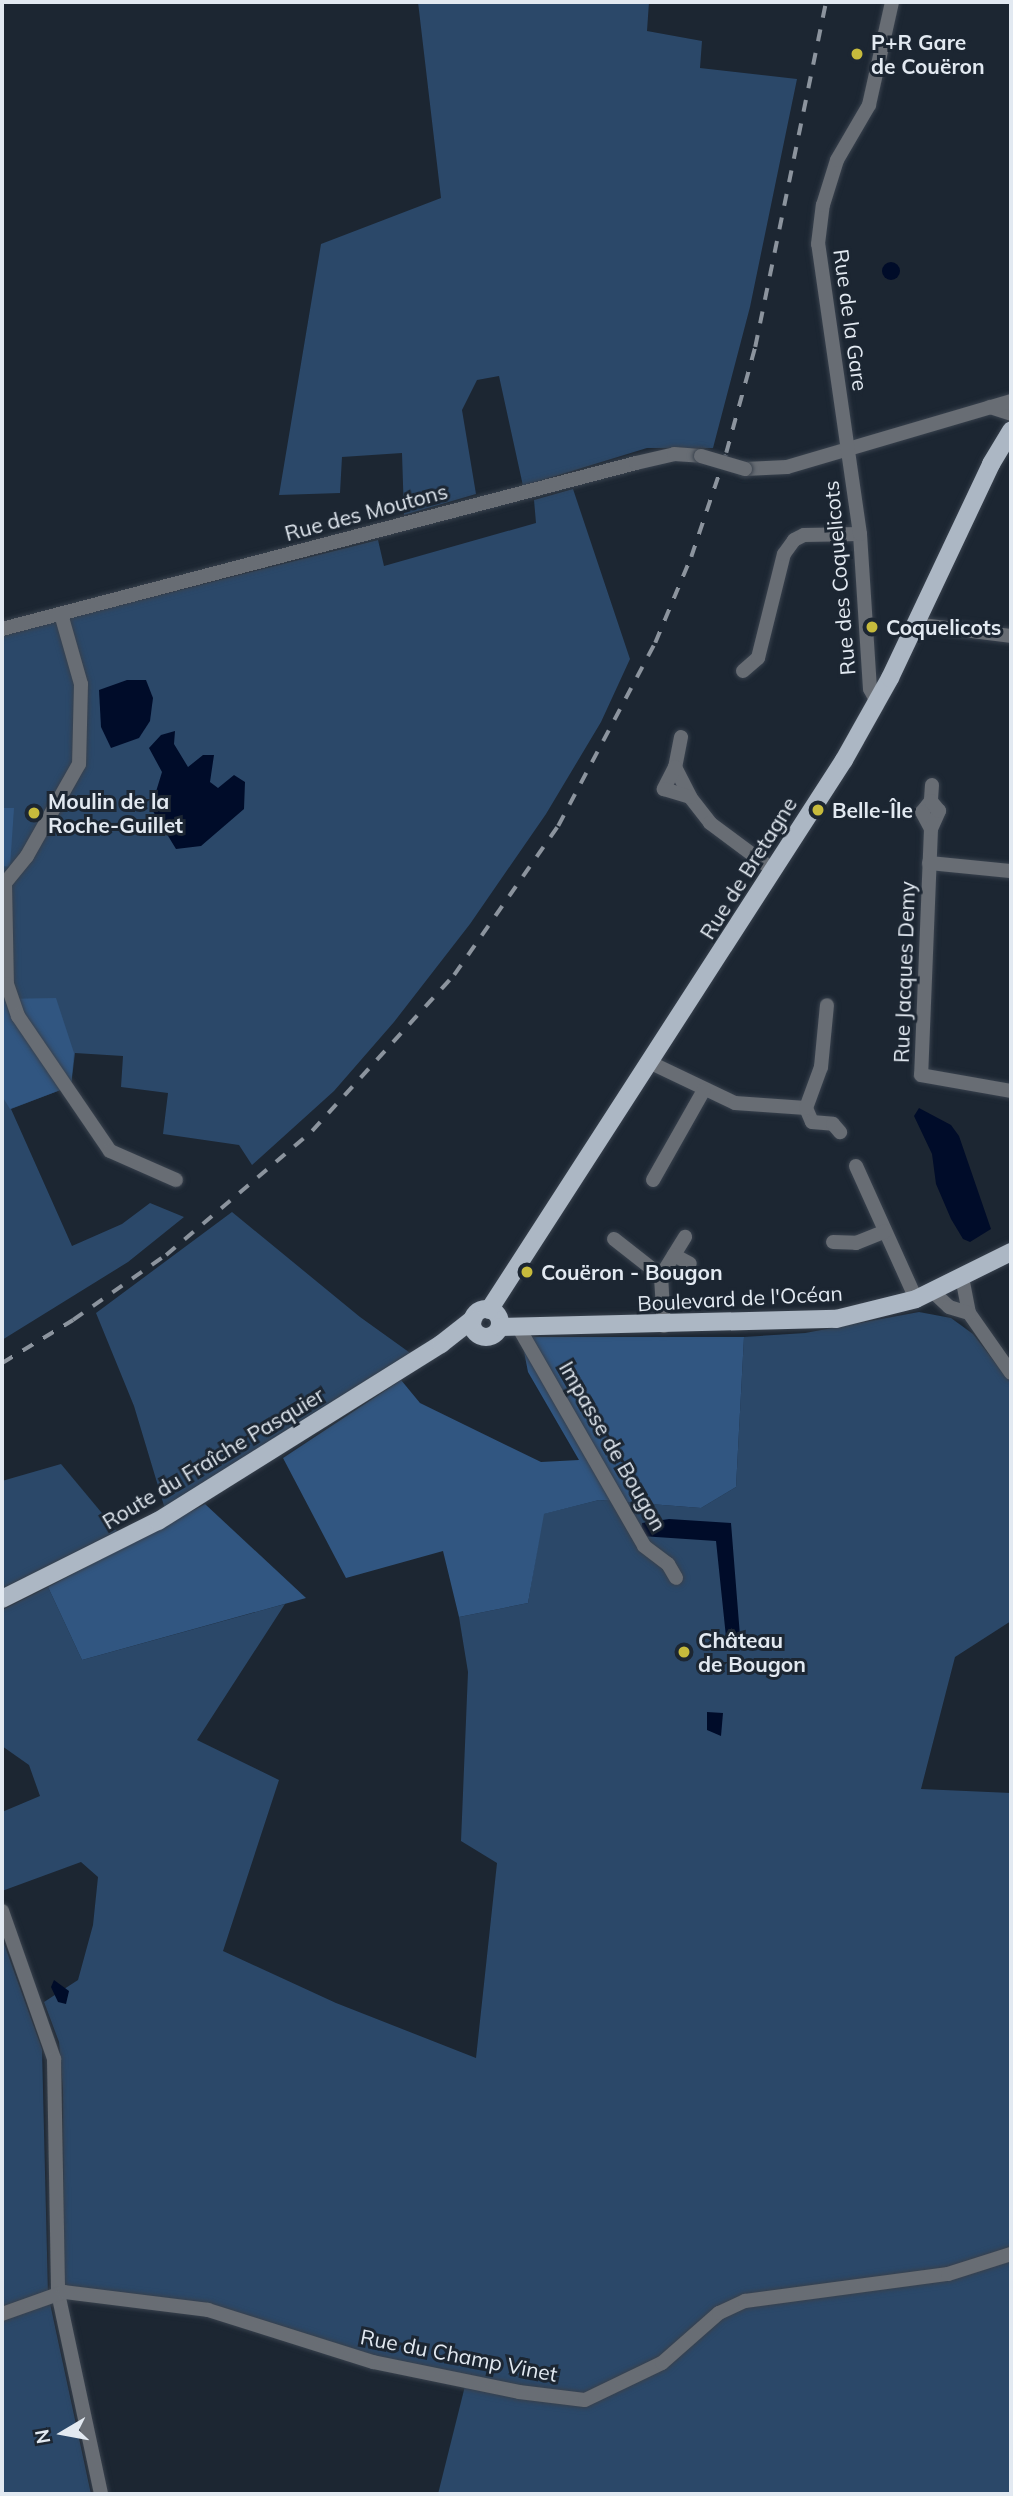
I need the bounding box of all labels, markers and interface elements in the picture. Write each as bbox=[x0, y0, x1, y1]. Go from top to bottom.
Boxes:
place label: P+R Gare de Couëron bbox=[871, 29, 985, 79]
marker: P+R Gare de Couëron bbox=[849, 46, 865, 62]
street label: Rue de la Gare bbox=[829, 247, 873, 393]
street label: Rue des Moutons bbox=[282, 478, 450, 546]
street label: Rue des Coquelicots bbox=[818, 480, 860, 676]
place label: Coquelicots bbox=[886, 614, 1001, 640]
marker: Coquelicots bbox=[864, 619, 880, 635]
place label: Moulin de la Roche-Guillet bbox=[48, 788, 183, 838]
street label: Rue de Bretagne bbox=[694, 792, 802, 944]
place label: Belle-Île bbox=[832, 797, 913, 823]
marker: Belle-Île bbox=[810, 802, 826, 818]
marker: Moulin de la Roche-Guillet bbox=[26, 805, 42, 821]
street label: Rue Jacques Demy bbox=[888, 881, 920, 1063]
place label: Couëron - Bougon bbox=[541, 1259, 723, 1285]
marker: Couëron - Bougon bbox=[519, 1264, 535, 1280]
street label: Boulevard de l'Océan bbox=[637, 1280, 843, 1316]
street label: Impasse de Bougon bbox=[554, 1357, 672, 1535]
street label: Route du Fraîche Pasquier bbox=[98, 1382, 328, 1534]
place label: Château de Bougon bbox=[698, 1627, 806, 1677]
marker: Château de Bougon bbox=[676, 1644, 692, 1660]
street label: Rue du Champ Vinet bbox=[358, 2324, 560, 2386]
north arrow bbox=[28, 2398, 98, 2468]
text: N bbox=[29, 2428, 55, 2446]

